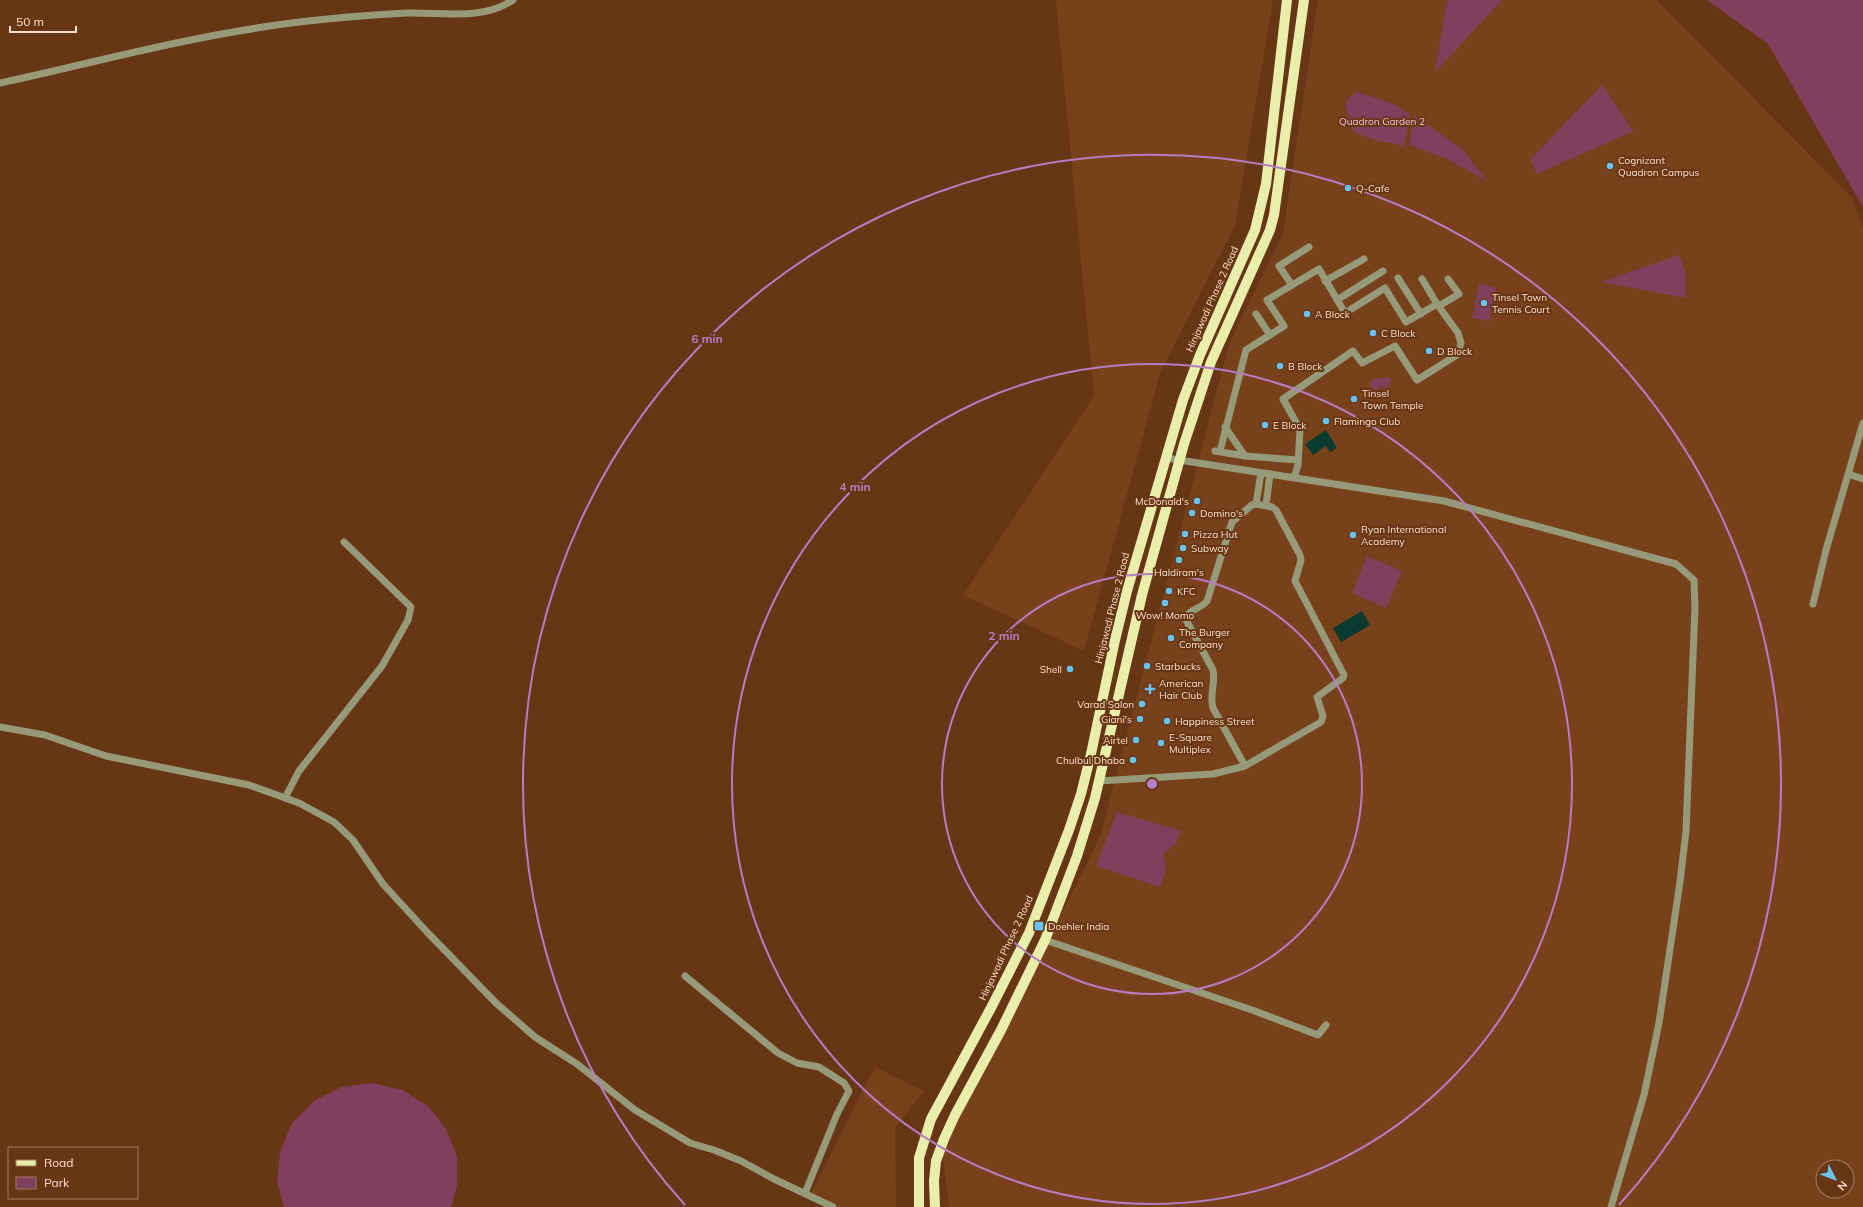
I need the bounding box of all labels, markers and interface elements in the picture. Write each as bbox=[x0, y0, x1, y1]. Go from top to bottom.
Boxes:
scale bar bbox=[10, 8, 76, 34]
text: 50 m bbox=[16, 14, 44, 29]
park label: Quadron Garden 2 bbox=[1339, 115, 1425, 128]
place label: Cognizant Quadron Campus bbox=[1618, 154, 1699, 179]
marker: Cognizant Quadron Campus bbox=[1605, 161, 1615, 171]
place label: Q-Cafe bbox=[1356, 182, 1389, 195]
marker: Q-Cafe bbox=[1343, 183, 1353, 193]
street label: Hinjawadi Phase 2 Road bbox=[1183, 244, 1241, 354]
place label: Tinsel Town Tennis Court bbox=[1492, 291, 1550, 316]
marker: Tinsel Town Tennis Court bbox=[1479, 298, 1489, 308]
place label: A Block bbox=[1315, 308, 1351, 321]
marker: A Block bbox=[1302, 309, 1312, 319]
place label: C Block bbox=[1381, 327, 1416, 340]
marker: C Block bbox=[1368, 328, 1378, 338]
text: 6 min bbox=[691, 331, 723, 346]
place label: D Block bbox=[1437, 345, 1473, 358]
marker: D Block bbox=[1424, 346, 1434, 356]
place label: B Block bbox=[1288, 360, 1323, 373]
marker: B Block bbox=[1275, 361, 1285, 371]
place label: Tinsel Town Temple bbox=[1362, 387, 1423, 412]
marker: Tinsel Town Temple bbox=[1349, 394, 1359, 404]
place label: Flamingo Club bbox=[1334, 415, 1400, 428]
marker: Flamingo Club bbox=[1321, 416, 1331, 426]
place label: E Block bbox=[1273, 419, 1307, 432]
marker: E Block bbox=[1260, 420, 1270, 430]
text: 4 min bbox=[839, 479, 871, 494]
place label: McDonald's bbox=[1135, 495, 1189, 508]
marker: McDonald's bbox=[1192, 496, 1202, 506]
place label: Domino's bbox=[1200, 507, 1243, 520]
marker: Domino's bbox=[1187, 508, 1197, 518]
place label: Ryan International Academy bbox=[1361, 523, 1446, 548]
place label: Pizza Hut bbox=[1193, 528, 1238, 541]
marker: Pizza Hut bbox=[1180, 529, 1190, 539]
marker: Ryan International Academy bbox=[1348, 530, 1358, 540]
place label: Subway bbox=[1191, 542, 1229, 555]
marker: Subway bbox=[1178, 543, 1188, 553]
street label: Hinjawadi Phase 2 Road bbox=[1092, 551, 1132, 665]
marker: Haldiram's bbox=[1174, 555, 1184, 565]
place label: Haldiram's bbox=[1154, 566, 1204, 579]
place label: KFC bbox=[1177, 585, 1196, 598]
marker: KFC bbox=[1164, 586, 1174, 596]
marker: Wow! Momo bbox=[1160, 598, 1170, 608]
place label: Wow! Momo bbox=[1136, 609, 1195, 622]
place label: The Burger Company bbox=[1179, 626, 1231, 651]
text: 2 min bbox=[988, 628, 1020, 643]
marker: The Burger Company bbox=[1166, 633, 1176, 643]
place label: Starbucks bbox=[1155, 660, 1201, 673]
marker: Starbucks bbox=[1142, 661, 1152, 671]
place label: Shell bbox=[1040, 663, 1062, 676]
marker: Shell bbox=[1065, 664, 1075, 674]
place label: American Hair Club bbox=[1159, 677, 1203, 702]
marker: American Hair Club bbox=[1144, 683, 1156, 695]
place label: Varad Salon bbox=[1077, 698, 1134, 711]
marker: Varad Salon bbox=[1137, 699, 1147, 709]
place label: Giani's bbox=[1101, 713, 1132, 726]
marker: Giani's bbox=[1135, 714, 1145, 724]
place label: Happiness Street bbox=[1175, 715, 1255, 728]
marker: Happiness Street bbox=[1162, 716, 1172, 726]
place label: E-Square Multiplex bbox=[1169, 731, 1212, 756]
place label: Airtel bbox=[1103, 734, 1128, 747]
marker: Airtel bbox=[1131, 735, 1141, 745]
marker: E-Square Multiplex bbox=[1156, 738, 1166, 748]
place label: Chulbul Dhaba bbox=[1056, 754, 1125, 767]
marker: Chulbul Dhaba bbox=[1128, 755, 1138, 765]
centre of rings bbox=[1145, 777, 1159, 791]
street label: Hinjawadi Phase 2 Road bbox=[976, 893, 1036, 1003]
marker: Doehler India bbox=[1033, 920, 1045, 932]
place label: Doehler India bbox=[1048, 920, 1109, 933]
legend bbox=[8, 1147, 138, 1199]
text: Road bbox=[44, 1155, 73, 1170]
north arrow bbox=[1815, 1159, 1855, 1199]
text: Park bbox=[44, 1175, 70, 1190]
text: N bbox=[1834, 1178, 1850, 1193]

